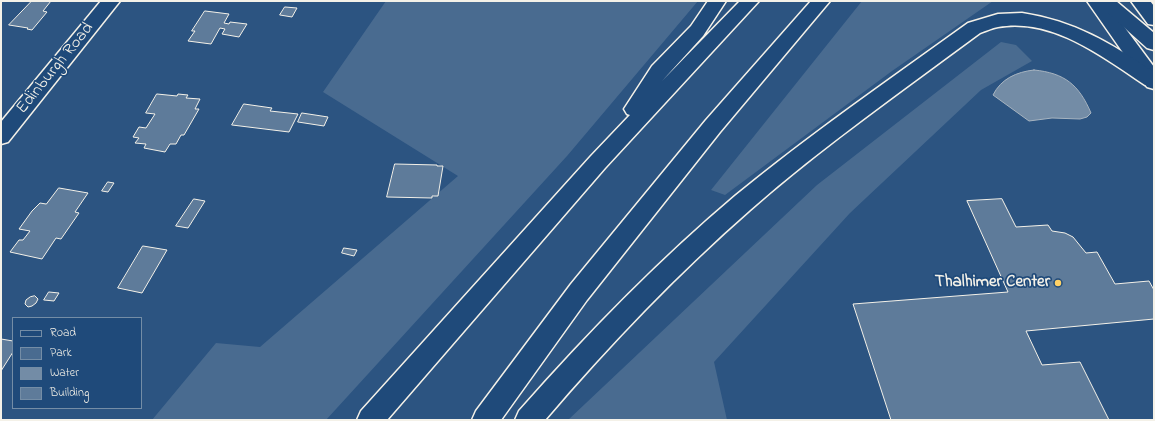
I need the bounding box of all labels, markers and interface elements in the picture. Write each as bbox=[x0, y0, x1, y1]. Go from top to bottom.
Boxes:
street label: Edinburgh Road bbox=[13, 19, 99, 119]
place label: Thalhimer Center bbox=[935, 273, 1050, 293]
marker: Thalhimer Center bbox=[1053, 278, 1063, 288]
legend bbox=[12, 317, 142, 409]
text: Road bbox=[50, 324, 76, 342]
text: Park bbox=[50, 344, 72, 362]
text: Water bbox=[50, 364, 79, 382]
text: Building bbox=[50, 384, 89, 402]

